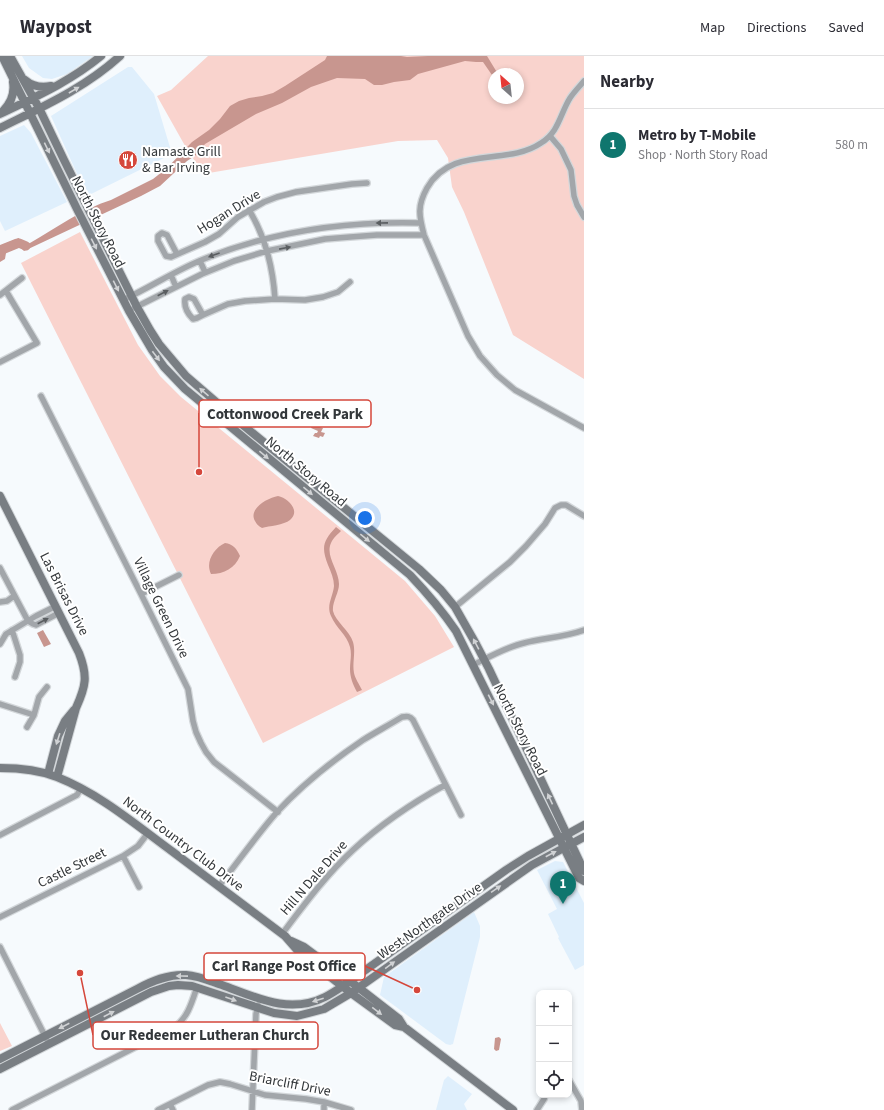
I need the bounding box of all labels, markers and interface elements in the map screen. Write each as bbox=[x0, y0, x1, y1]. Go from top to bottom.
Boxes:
text: Waypost bbox=[20, 14, 92, 41]
text: Map bbox=[700, 18, 725, 38]
text: Directions bbox=[747, 18, 806, 38]
text: Saved bbox=[828, 18, 864, 38]
north arrow bbox=[488, 68, 524, 104]
text: Nearby bbox=[600, 70, 654, 94]
one-way arrow bbox=[68, 87, 79, 94]
text: Metro by T-Mobile bbox=[638, 125, 756, 146]
text: 1 bbox=[610, 136, 616, 154]
text: 580 m bbox=[835, 136, 868, 154]
one-way arrow bbox=[44, 142, 50, 154]
place label: Namaste Grill & Bar Irving bbox=[142, 142, 221, 178]
text: Shop · North Story Road bbox=[638, 146, 768, 164]
restaurant icon: Namaste Grill & Bar Irving bbox=[117, 149, 139, 171]
street label: North Story Road bbox=[66, 173, 130, 271]
street label: Hogan Drive bbox=[193, 185, 265, 239]
one-way arrow bbox=[375, 220, 388, 226]
one-way arrow bbox=[91, 238, 97, 249]
one-way arrow bbox=[278, 244, 291, 250]
one-way arrow bbox=[208, 253, 220, 259]
one-way arrow bbox=[113, 280, 119, 292]
one-way arrow bbox=[158, 290, 169, 297]
one-way arrow bbox=[152, 351, 161, 362]
one-way arrow bbox=[199, 388, 208, 397]
callout: Cottonwood Creek Park bbox=[199, 400, 371, 427]
text: Cottonwood Creek Park bbox=[207, 404, 364, 425]
street label: North Story Road bbox=[261, 432, 351, 512]
one-way arrow bbox=[259, 450, 270, 459]
one-way arrow bbox=[303, 486, 313, 495]
your location bbox=[355, 508, 375, 528]
one-way arrow bbox=[359, 534, 370, 542]
street label: Las Brisas Drive bbox=[34, 549, 94, 639]
street label: Village Green Drive bbox=[128, 554, 194, 662]
one-way arrow bbox=[38, 617, 49, 624]
one-way arrow bbox=[473, 638, 479, 650]
street label: North Story Road bbox=[488, 681, 552, 779]
one-way arrow bbox=[488, 694, 494, 706]
one-way arrow bbox=[55, 733, 61, 745]
street label: North Country Club Drive bbox=[118, 792, 248, 896]
one-way arrow bbox=[547, 794, 553, 805]
street label: Hill N Dale Drive bbox=[276, 836, 352, 920]
street label: Castle Street bbox=[34, 843, 110, 893]
one-way arrow bbox=[545, 851, 557, 858]
pin: 1 bbox=[550, 871, 576, 904]
street label: West Northgate Drive bbox=[374, 877, 486, 965]
one-way arrow bbox=[491, 885, 501, 893]
callout: Carl Range Post Office bbox=[204, 953, 365, 980]
text: Carl Range Post Office bbox=[212, 956, 357, 977]
one-way arrow bbox=[385, 961, 396, 969]
one-way arrow bbox=[176, 973, 189, 979]
map controls bbox=[536, 990, 572, 1098]
button: + bbox=[536, 990, 572, 1026]
one-way arrow bbox=[225, 996, 237, 1002]
one-way arrow bbox=[311, 997, 323, 1003]
one-way arrow bbox=[372, 1007, 382, 1015]
one-way arrow bbox=[103, 1011, 115, 1017]
callout: Our Redeemer Lutheran Church bbox=[93, 1022, 318, 1049]
one-way arrow bbox=[58, 1023, 70, 1029]
text: Our Redeemer Lutheran Church bbox=[101, 1025, 309, 1046]
button: − bbox=[536, 1026, 572, 1062]
button: locate bbox=[536, 1062, 572, 1098]
street label: Briarcliff Drive bbox=[247, 1066, 333, 1102]

